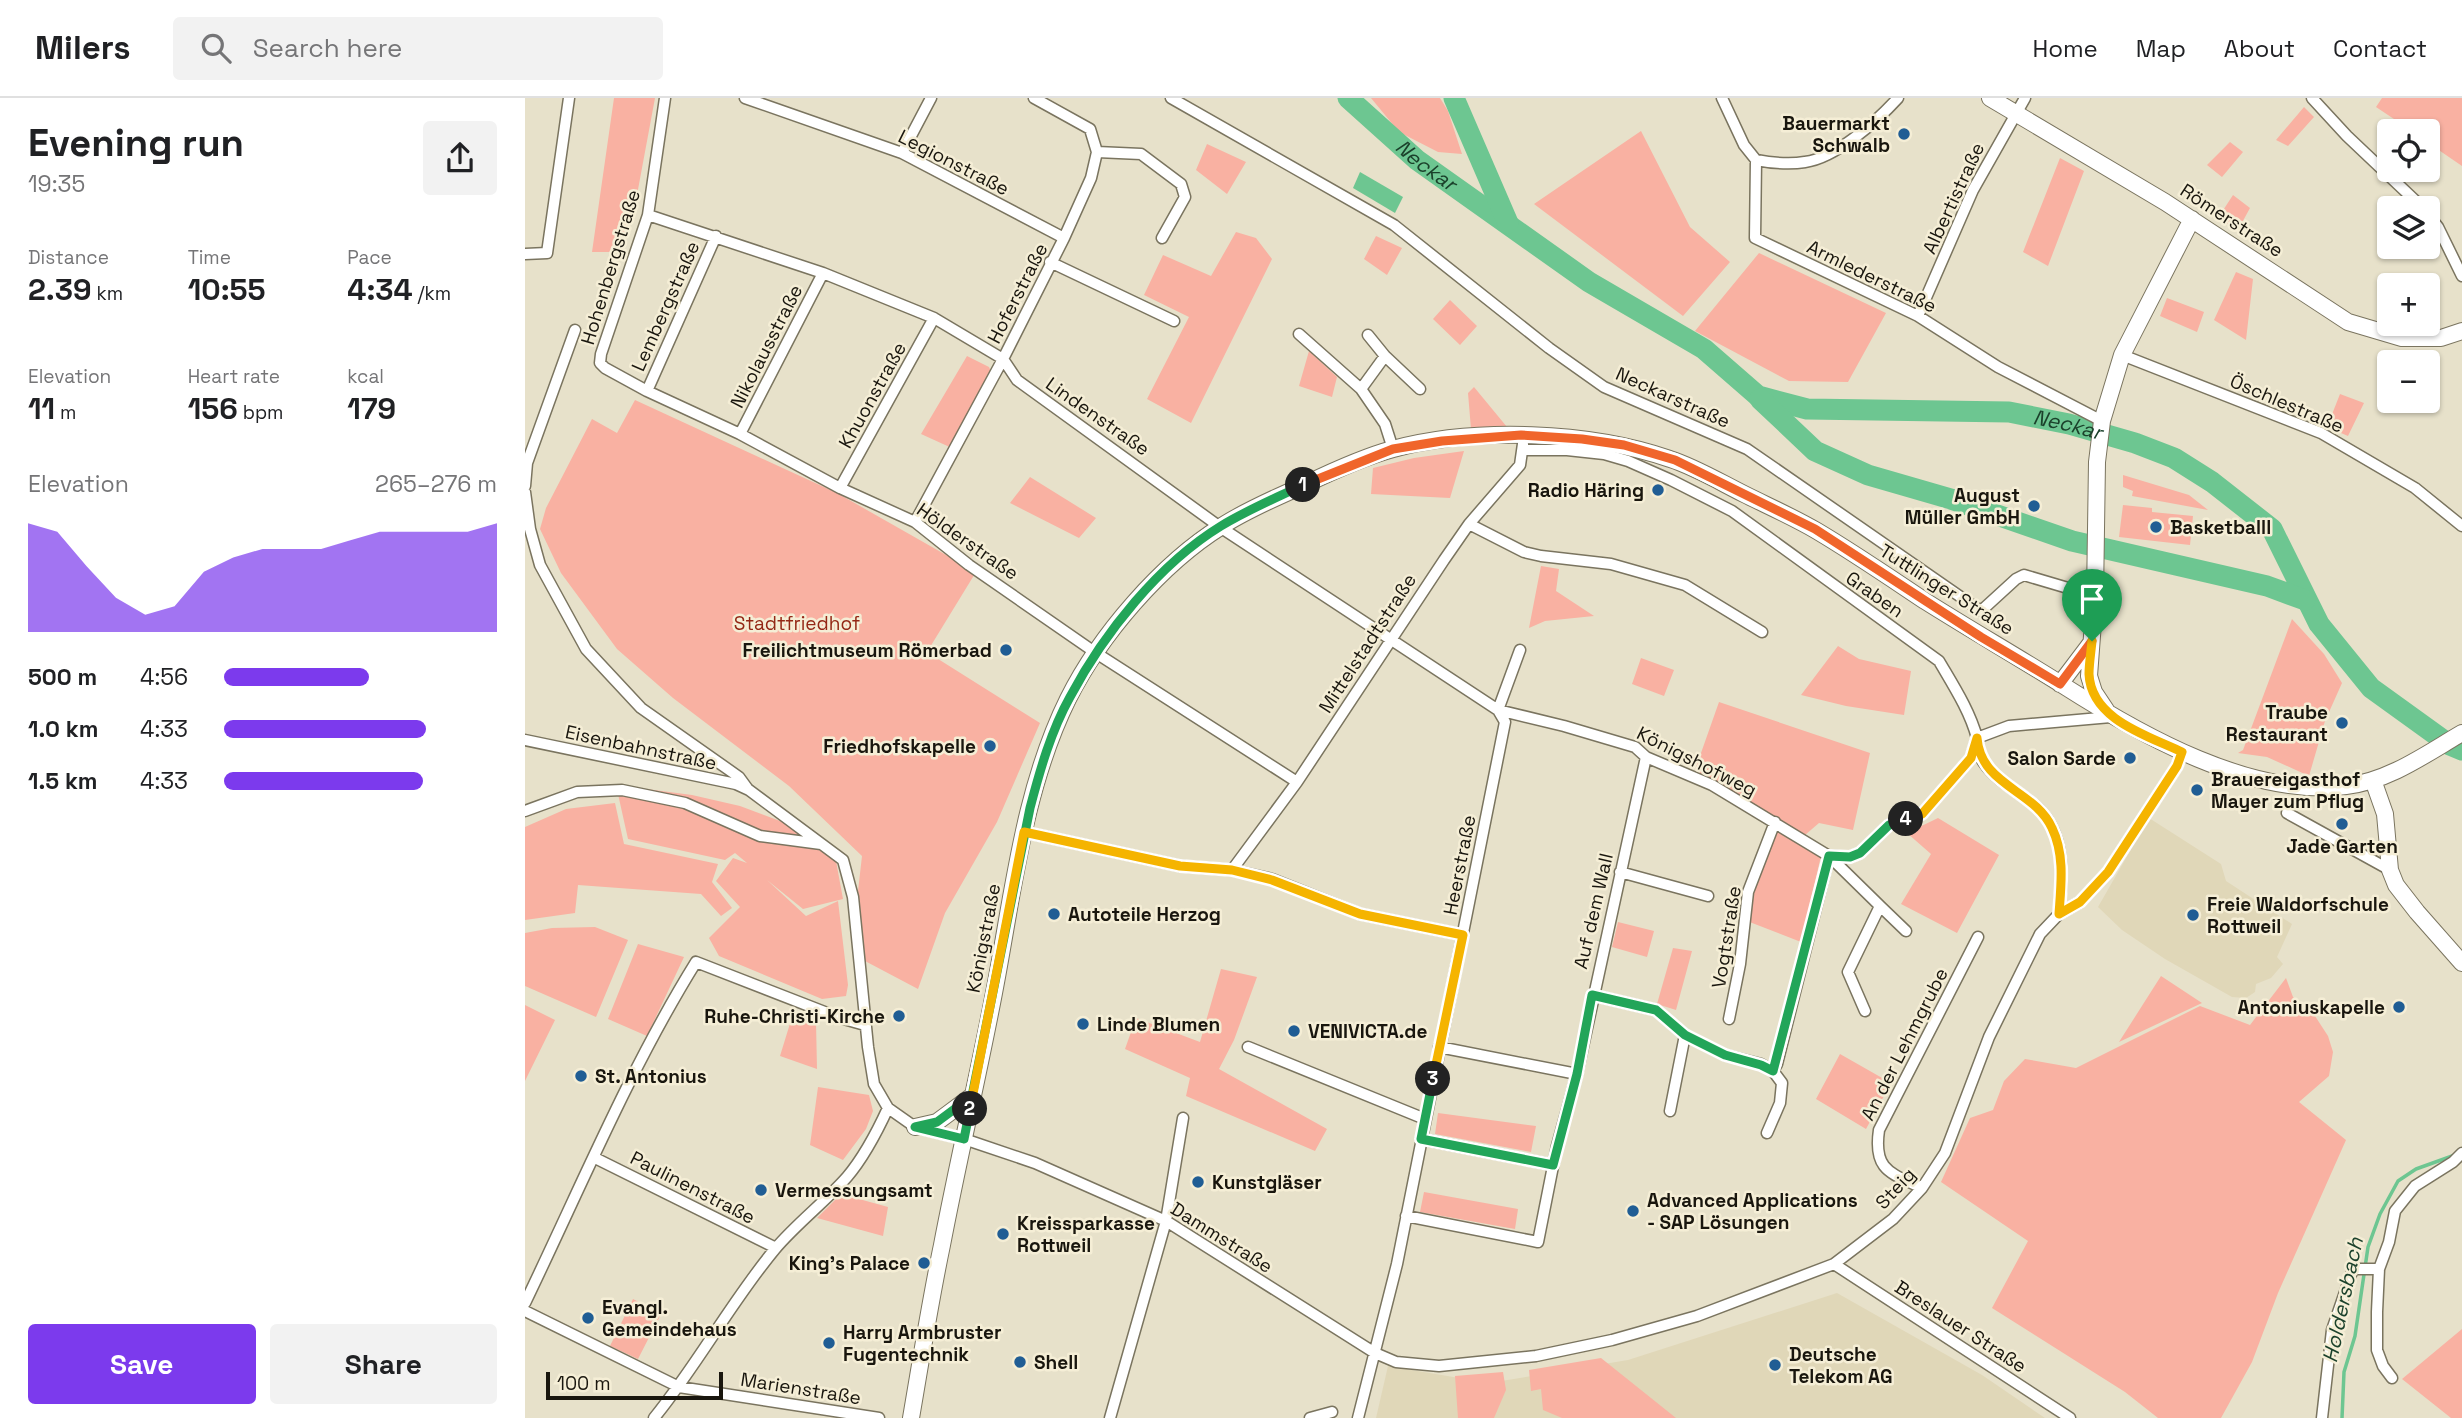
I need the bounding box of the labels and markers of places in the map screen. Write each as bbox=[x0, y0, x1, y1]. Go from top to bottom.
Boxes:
place label: Bauermarkt Schwalb bbox=[1782, 111, 1890, 158]
marker: Bauermarkt Schwalb bbox=[1896, 126, 1912, 142]
pin: 1 bbox=[1285, 468, 1321, 502]
place label: Radio Häring bbox=[1528, 478, 1644, 503]
marker: Radio Häring bbox=[1650, 482, 1666, 498]
place label: August Müller GmbH bbox=[1905, 483, 2020, 530]
marker: August Müller GmbH bbox=[2026, 498, 2042, 514]
place label: Basketballl bbox=[2170, 515, 2271, 540]
marker: Basketballl bbox=[2148, 519, 2164, 535]
pin bbox=[2062, 569, 2122, 641]
place label: Freilichtmuseum Römerbad bbox=[742, 638, 992, 663]
marker: Freilichtmuseum Römerbad bbox=[998, 642, 1014, 658]
place label: Traube Restaurant bbox=[2226, 700, 2328, 747]
marker: Traube Restaurant bbox=[2334, 715, 2350, 731]
place label: Friedhofskapelle bbox=[823, 734, 976, 759]
marker: Friedhofskapelle bbox=[982, 738, 998, 754]
place label: Salon Sarde bbox=[2008, 746, 2116, 771]
marker: Salon Sarde bbox=[2122, 750, 2138, 766]
place label: Brauereigasthof Mayer zum Pflug bbox=[2211, 767, 2364, 814]
marker: Brauereigasthof Mayer zum Pflug bbox=[2189, 782, 2205, 798]
pin: 4 bbox=[1889, 802, 1923, 836]
marker: Jade Garten bbox=[2334, 816, 2350, 832]
place label: Jade Garten bbox=[2286, 834, 2398, 859]
place label: Freie Waldorfschule Rottweil bbox=[2207, 892, 2389, 939]
place label: Autoteile Herzog bbox=[1068, 902, 1221, 927]
marker: Autoteile Herzog bbox=[1046, 906, 1062, 922]
marker: Freie Waldorfschule Rottweil bbox=[2185, 907, 2201, 923]
place label: Antoniuskapelle bbox=[2237, 995, 2385, 1020]
marker: Antoniuskapelle bbox=[2391, 999, 2407, 1015]
place label: Ruhe-Christi-Kirche bbox=[704, 1004, 885, 1029]
marker: Ruhe-Christi-Kirche bbox=[891, 1008, 907, 1024]
place label: Linde Blumen bbox=[1097, 1012, 1220, 1037]
marker: Linde Blumen bbox=[1075, 1016, 1091, 1032]
place label: VENIVICTA.de bbox=[1308, 1019, 1427, 1044]
marker: VENIVICTA.de bbox=[1286, 1023, 1302, 1039]
pin: 3 bbox=[1415, 1062, 1451, 1096]
place label: St. Antonius bbox=[595, 1064, 707, 1089]
marker: St. Antonius bbox=[573, 1068, 589, 1084]
pin: 2 bbox=[953, 1091, 987, 1126]
place label: Kunstgläser bbox=[1212, 1170, 1322, 1195]
marker: Kunstgläser bbox=[1190, 1174, 1206, 1190]
place label: Vermessungsamt bbox=[775, 1178, 933, 1203]
marker: Vermessungsamt bbox=[753, 1182, 769, 1198]
place label: Advanced Applications - SAP Lösungen bbox=[1647, 1188, 1858, 1235]
marker: Advanced Applications - SAP Lösungen bbox=[1625, 1203, 1641, 1219]
place label: Kreissparkasse Rottweil bbox=[1017, 1211, 1155, 1258]
marker: Kreissparkasse Rottweil bbox=[995, 1226, 1011, 1242]
place label: King's Palace bbox=[789, 1251, 910, 1276]
marker: King's Palace bbox=[916, 1255, 932, 1271]
place label: Evangl. Gemeindehaus bbox=[602, 1295, 737, 1342]
marker: Evangl. Gemeindehaus bbox=[580, 1310, 596, 1326]
place label: Harry Armbruster Fugentechnik bbox=[843, 1320, 1002, 1367]
marker: Harry Armbruster Fugentechnik bbox=[821, 1335, 837, 1351]
place label: Deutsche Telekom AG bbox=[1789, 1342, 1892, 1389]
place label: Shell bbox=[1034, 1350, 1078, 1375]
marker: Shell bbox=[1012, 1354, 1028, 1370]
marker: Deutsche Telekom AG bbox=[1767, 1357, 1783, 1373]

